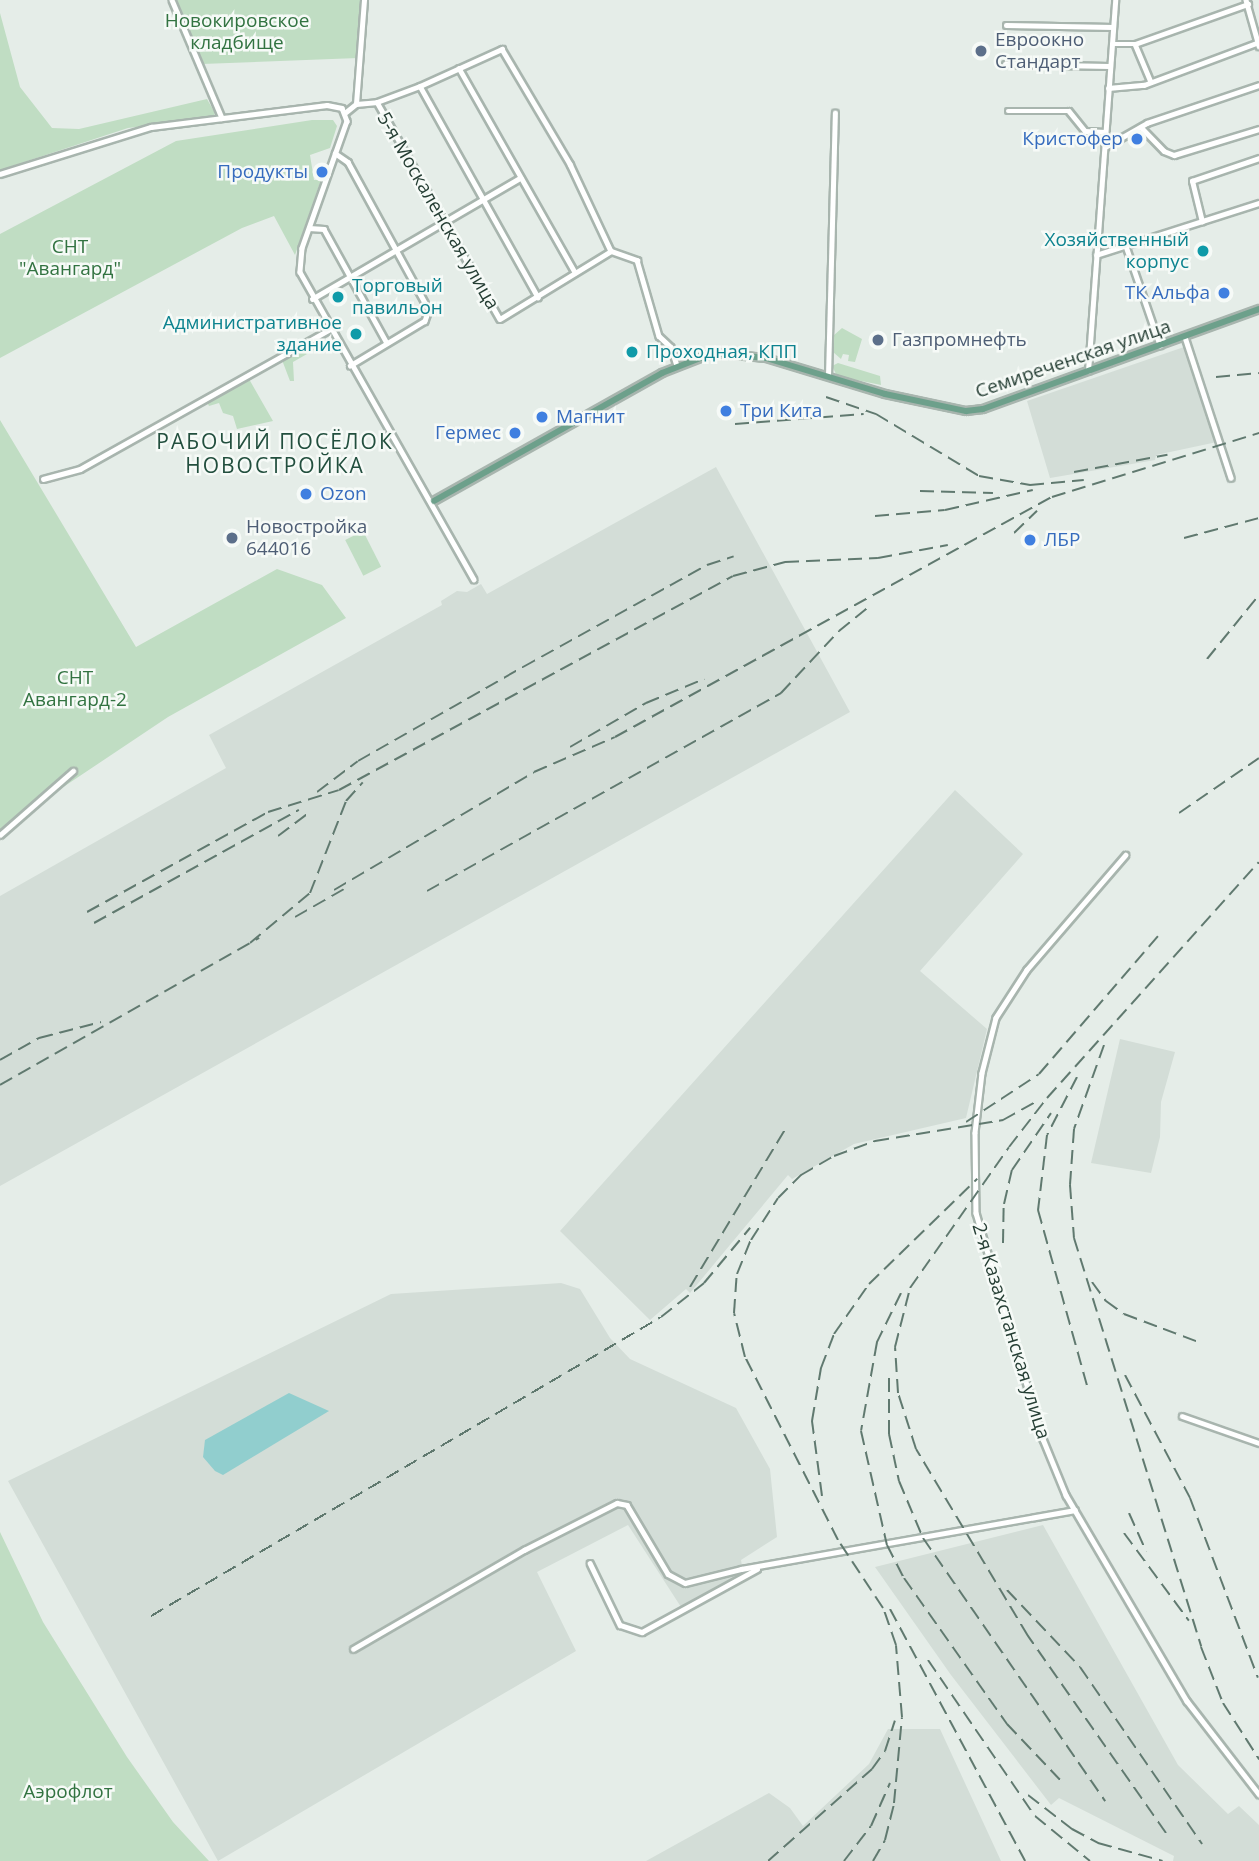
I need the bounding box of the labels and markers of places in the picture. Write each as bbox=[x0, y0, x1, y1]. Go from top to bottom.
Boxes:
place label: Евроокно Стандарт bbox=[995, 29, 1084, 73]
marker: Евроокно Стандарт bbox=[973, 43, 989, 59]
place label: Кристофер bbox=[1022, 128, 1123, 150]
marker: Кристофер bbox=[1129, 131, 1145, 147]
place label: Продукты bbox=[217, 161, 308, 183]
marker: Продукты bbox=[314, 164, 330, 180]
place label: Хозяйственный корпус bbox=[1044, 229, 1189, 273]
marker: Хозяйственный корпус bbox=[1195, 243, 1211, 259]
place label: Торговый павильон bbox=[352, 275, 443, 319]
place label: ТК Альфа bbox=[1125, 282, 1210, 304]
marker: ТК Альфа bbox=[1216, 285, 1232, 301]
marker: Торговый павильон bbox=[330, 289, 346, 305]
place label: Административное здание bbox=[163, 312, 342, 356]
marker: Административное здание bbox=[348, 326, 364, 342]
place label: Газпромнефть bbox=[892, 329, 1027, 351]
marker: Газпромнефть bbox=[870, 332, 886, 348]
place label: Проходная, КПП bbox=[646, 341, 797, 363]
marker: Проходная, КПП bbox=[624, 344, 640, 360]
place label: Три Кита bbox=[740, 400, 822, 422]
marker: Три Кита bbox=[718, 403, 734, 419]
place label: Магнит bbox=[556, 406, 625, 428]
marker: Магнит bbox=[534, 409, 550, 425]
place label: Гермес bbox=[435, 422, 501, 444]
marker: Гермес bbox=[507, 425, 523, 441]
place label: Ozon bbox=[320, 483, 367, 505]
marker: Ozon bbox=[298, 486, 314, 502]
place label: Новостройка 644016 bbox=[246, 516, 367, 560]
place label: ЛБР bbox=[1044, 529, 1080, 551]
marker: Новостройка 644016 bbox=[224, 530, 240, 546]
marker: ЛБР bbox=[1022, 532, 1038, 548]

